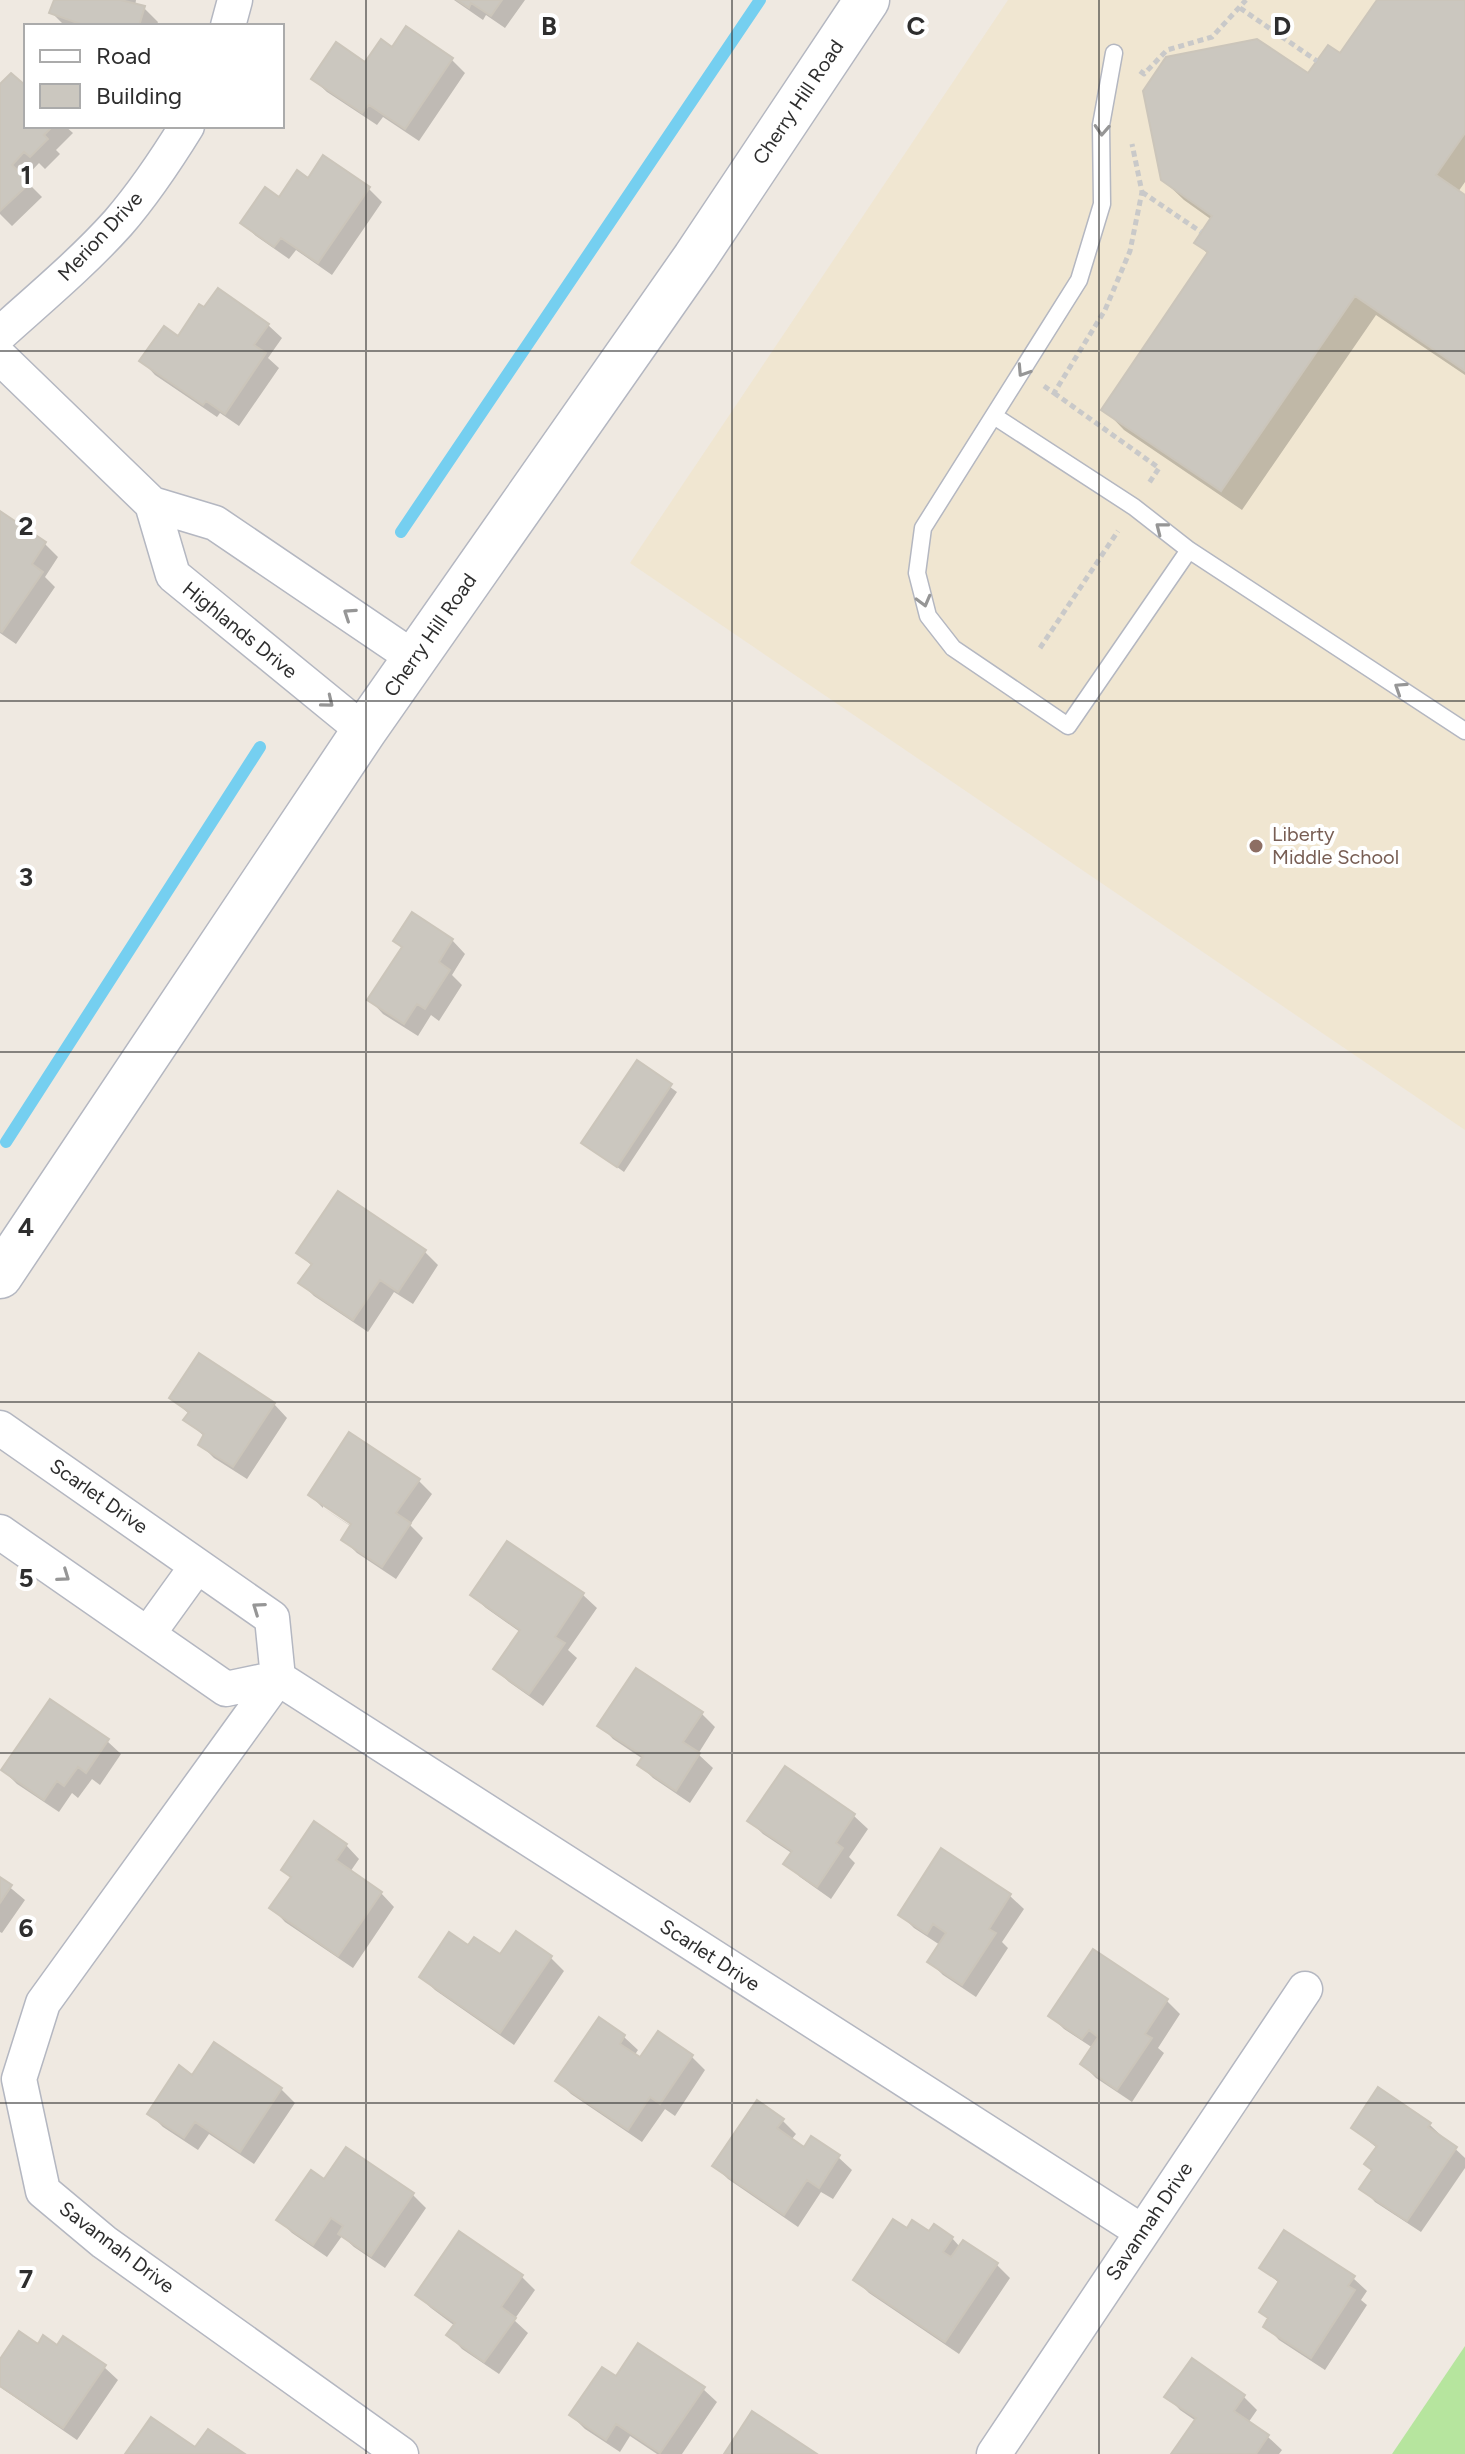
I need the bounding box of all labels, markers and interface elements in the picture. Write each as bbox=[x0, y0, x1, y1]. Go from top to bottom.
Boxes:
text: B bbox=[541, 10, 557, 42]
text: C bbox=[907, 10, 926, 42]
text: D bbox=[1273, 10, 1291, 42]
legend bbox=[24, 24, 284, 128]
street label: Cherry Hill Road bbox=[748, 35, 848, 169]
text: Road bbox=[96, 41, 151, 70]
text: Building bbox=[96, 81, 182, 110]
one-way arrow bbox=[1093, 124, 1110, 137]
text: 1 bbox=[21, 159, 31, 191]
street label: Merion Drive bbox=[53, 186, 147, 286]
one-way arrow bbox=[1017, 362, 1032, 377]
text: 2 bbox=[18, 510, 34, 542]
one-way arrow bbox=[1155, 523, 1170, 537]
street label: Cherry Hill Road bbox=[379, 569, 481, 701]
street label: Highlands Drive bbox=[178, 576, 302, 684]
one-way arrow bbox=[915, 593, 932, 607]
one-way arrow bbox=[344, 609, 358, 624]
one-way arrow bbox=[1394, 683, 1409, 698]
one-way arrow bbox=[318, 692, 333, 707]
place label: Liberty Middle School bbox=[1272, 822, 1399, 869]
marker: Liberty Middle School bbox=[1247, 837, 1265, 855]
text: 3 bbox=[19, 861, 33, 893]
text: 4 bbox=[18, 1211, 34, 1243]
street label: Scarlet Drive bbox=[45, 1453, 153, 1539]
text: 5 bbox=[18, 1562, 34, 1594]
one-way arrow bbox=[56, 1566, 70, 1581]
one-way arrow bbox=[252, 1603, 266, 1618]
text: 6 bbox=[18, 1912, 34, 1944]
street label: Scarlet Drive bbox=[656, 1914, 764, 1996]
street label: Savannah Drive bbox=[1101, 2157, 1197, 2285]
street label: Savannah Drive bbox=[55, 2196, 179, 2298]
text: 7 bbox=[19, 2263, 33, 2295]

